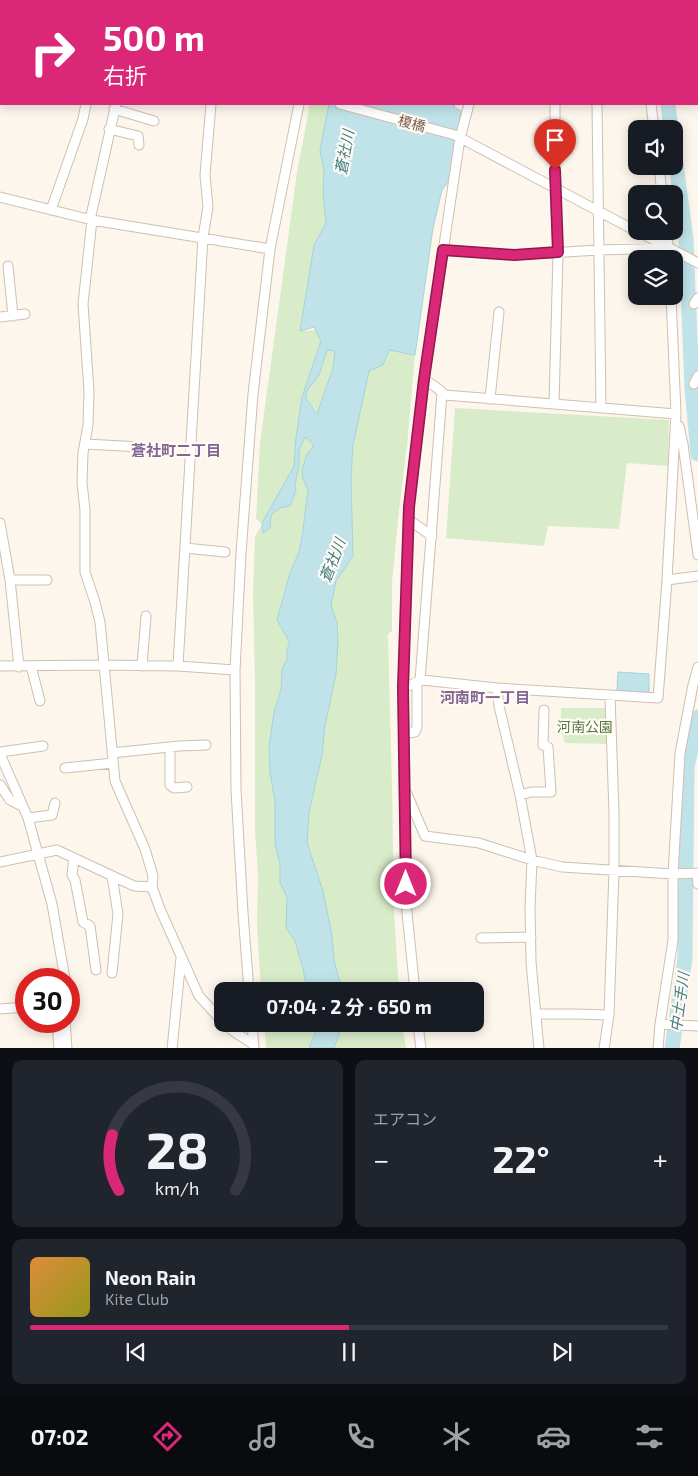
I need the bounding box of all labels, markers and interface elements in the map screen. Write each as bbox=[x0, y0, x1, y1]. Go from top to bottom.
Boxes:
text: 500 m bbox=[103, 16, 205, 58]
icon: right bbox=[20, 20, 85, 85]
text: 右折 bbox=[103, 62, 147, 88]
street label: 榎橋 bbox=[396, 111, 428, 135]
pin bbox=[534, 119, 576, 170]
map controls bbox=[628, 120, 683, 305]
button: sound bbox=[628, 120, 683, 175]
water label: 蒼社川 bbox=[331, 126, 357, 176]
icon: arrive bbox=[541, 126, 569, 154]
button: search bbox=[628, 185, 683, 240]
button: layers bbox=[628, 250, 683, 305]
district label: 蒼社町二丁目 bbox=[131, 441, 221, 459]
water label: 蒼社川 bbox=[316, 534, 349, 584]
district label: 河南町一丁目 bbox=[440, 688, 530, 706]
park label: 河南公園 bbox=[557, 718, 613, 735]
position arrow bbox=[379, 857, 431, 909]
speed limit sign: 30 bbox=[15, 968, 80, 1033]
water label: 中土手川 bbox=[666, 969, 692, 1033]
text: 07:04 · 2 分 · 650 m bbox=[266, 995, 432, 1018]
text: エアコン bbox=[373, 1109, 437, 1128]
text: 28 bbox=[146, 1117, 209, 1179]
text: 22° bbox=[492, 1135, 550, 1181]
text: − bbox=[373, 1142, 389, 1176]
text: + bbox=[653, 1142, 668, 1176]
text: km/h bbox=[155, 1177, 200, 1199]
text: Neon Rain bbox=[105, 1266, 196, 1289]
text: Kite Club bbox=[105, 1289, 169, 1308]
icon: previous bbox=[122, 1338, 150, 1366]
icon: pause bbox=[335, 1338, 363, 1366]
icon: next bbox=[548, 1338, 576, 1366]
icon: directions bbox=[150, 1419, 185, 1454]
icon: music bbox=[246, 1419, 281, 1454]
icon: phone bbox=[343, 1419, 378, 1454]
icon: climate bbox=[439, 1419, 474, 1454]
icon: car bbox=[536, 1419, 571, 1454]
icon: filters bbox=[632, 1419, 667, 1454]
text: 07:02 bbox=[31, 1423, 89, 1449]

